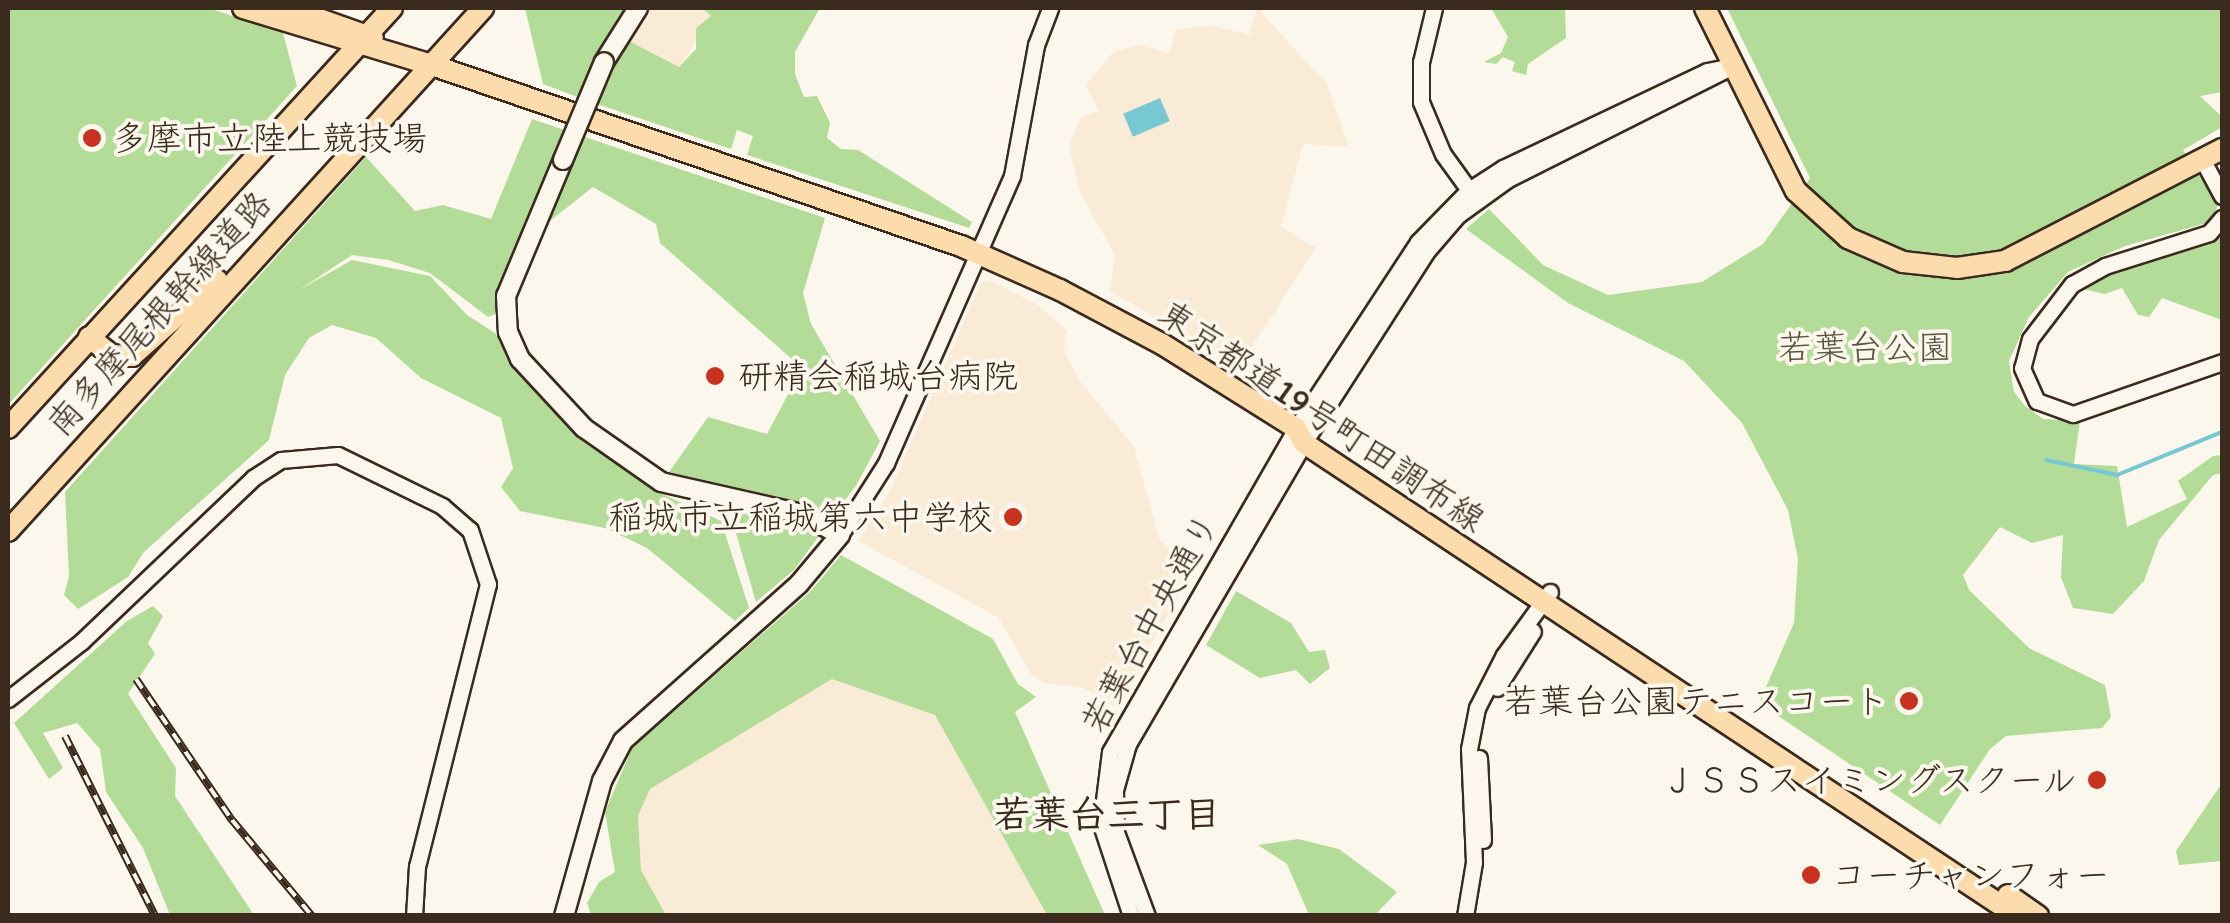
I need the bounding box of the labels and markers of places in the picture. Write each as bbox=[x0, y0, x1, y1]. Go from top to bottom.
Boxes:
place label: 多摩市立陸上競技場 bbox=[112, 117, 427, 159]
marker: 多摩市立陸上競技場 bbox=[81, 127, 103, 149]
place label: 研精会稲城台病院 bbox=[738, 355, 1018, 397]
marker: 研精会稲城台病院 bbox=[702, 363, 728, 389]
place label: 稲城市立稲城第六中学校 bbox=[608, 496, 993, 538]
marker: 稲城市立稲城第六中学校 bbox=[1002, 506, 1024, 528]
place label: 若葉台公園テニスコート bbox=[1504, 680, 1889, 722]
marker: 若葉台公園テニスコート bbox=[1898, 690, 1920, 712]
place label: ＪＳＳスイミングスクール bbox=[1657, 759, 2077, 801]
marker: ＪＳＳスイミングスクール bbox=[2086, 769, 2108, 791]
place label: コーチャンフォー bbox=[1831, 854, 2111, 896]
marker: コーチャンフォー bbox=[1800, 864, 1822, 886]

